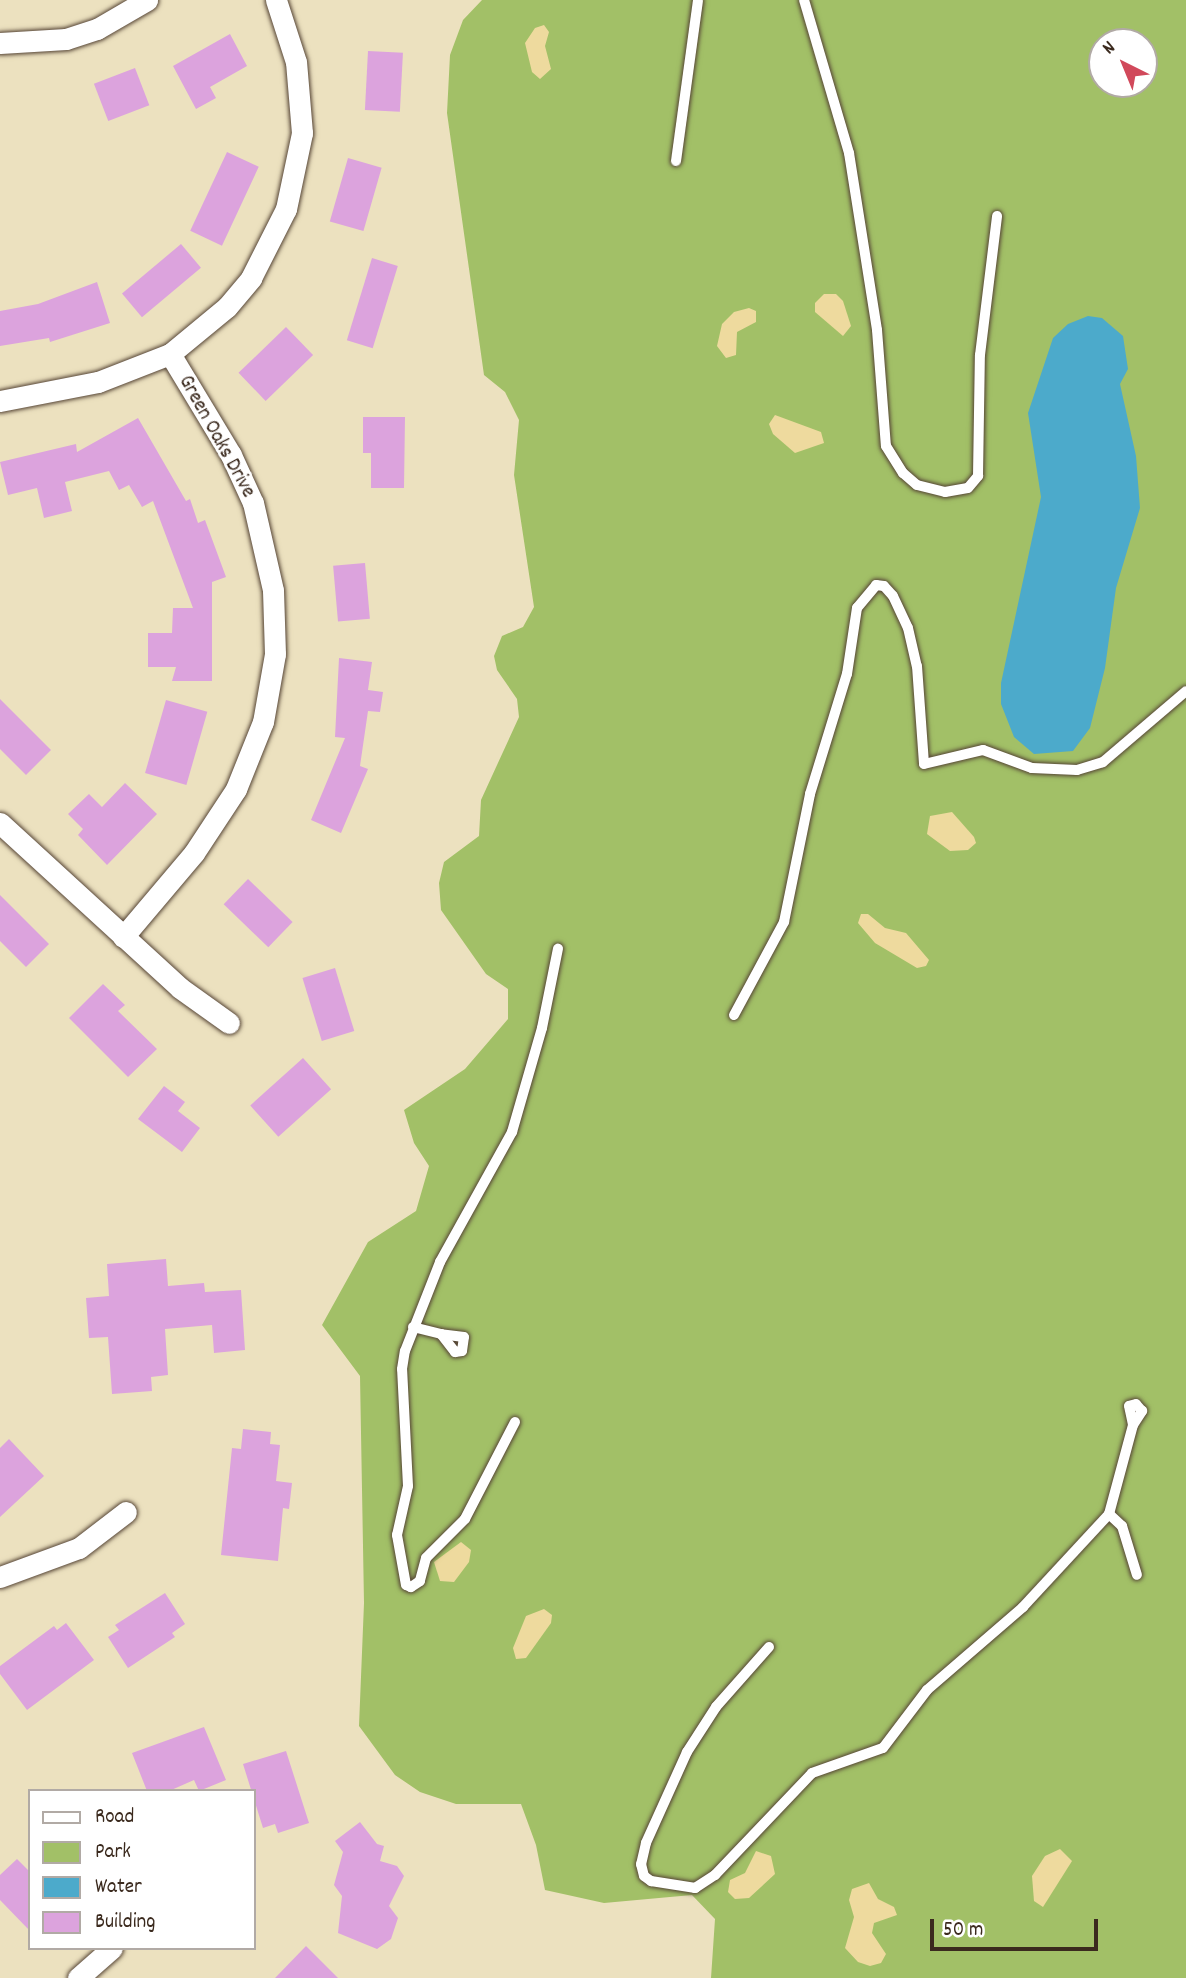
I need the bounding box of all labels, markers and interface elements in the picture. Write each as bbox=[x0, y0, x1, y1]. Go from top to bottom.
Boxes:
north arrow bbox=[1088, 28, 1158, 98]
text: N bbox=[1097, 36, 1122, 62]
street label: Green Oaks Drive bbox=[172, 371, 260, 503]
legend bbox=[28, 1789, 256, 1950]
text: Road bbox=[95, 1803, 134, 1833]
text: Park bbox=[95, 1838, 131, 1868]
text: Water bbox=[95, 1873, 142, 1903]
scale bar bbox=[934, 1904, 1102, 1948]
text: Building bbox=[95, 1908, 155, 1938]
text: 50 m bbox=[943, 1916, 983, 1946]

